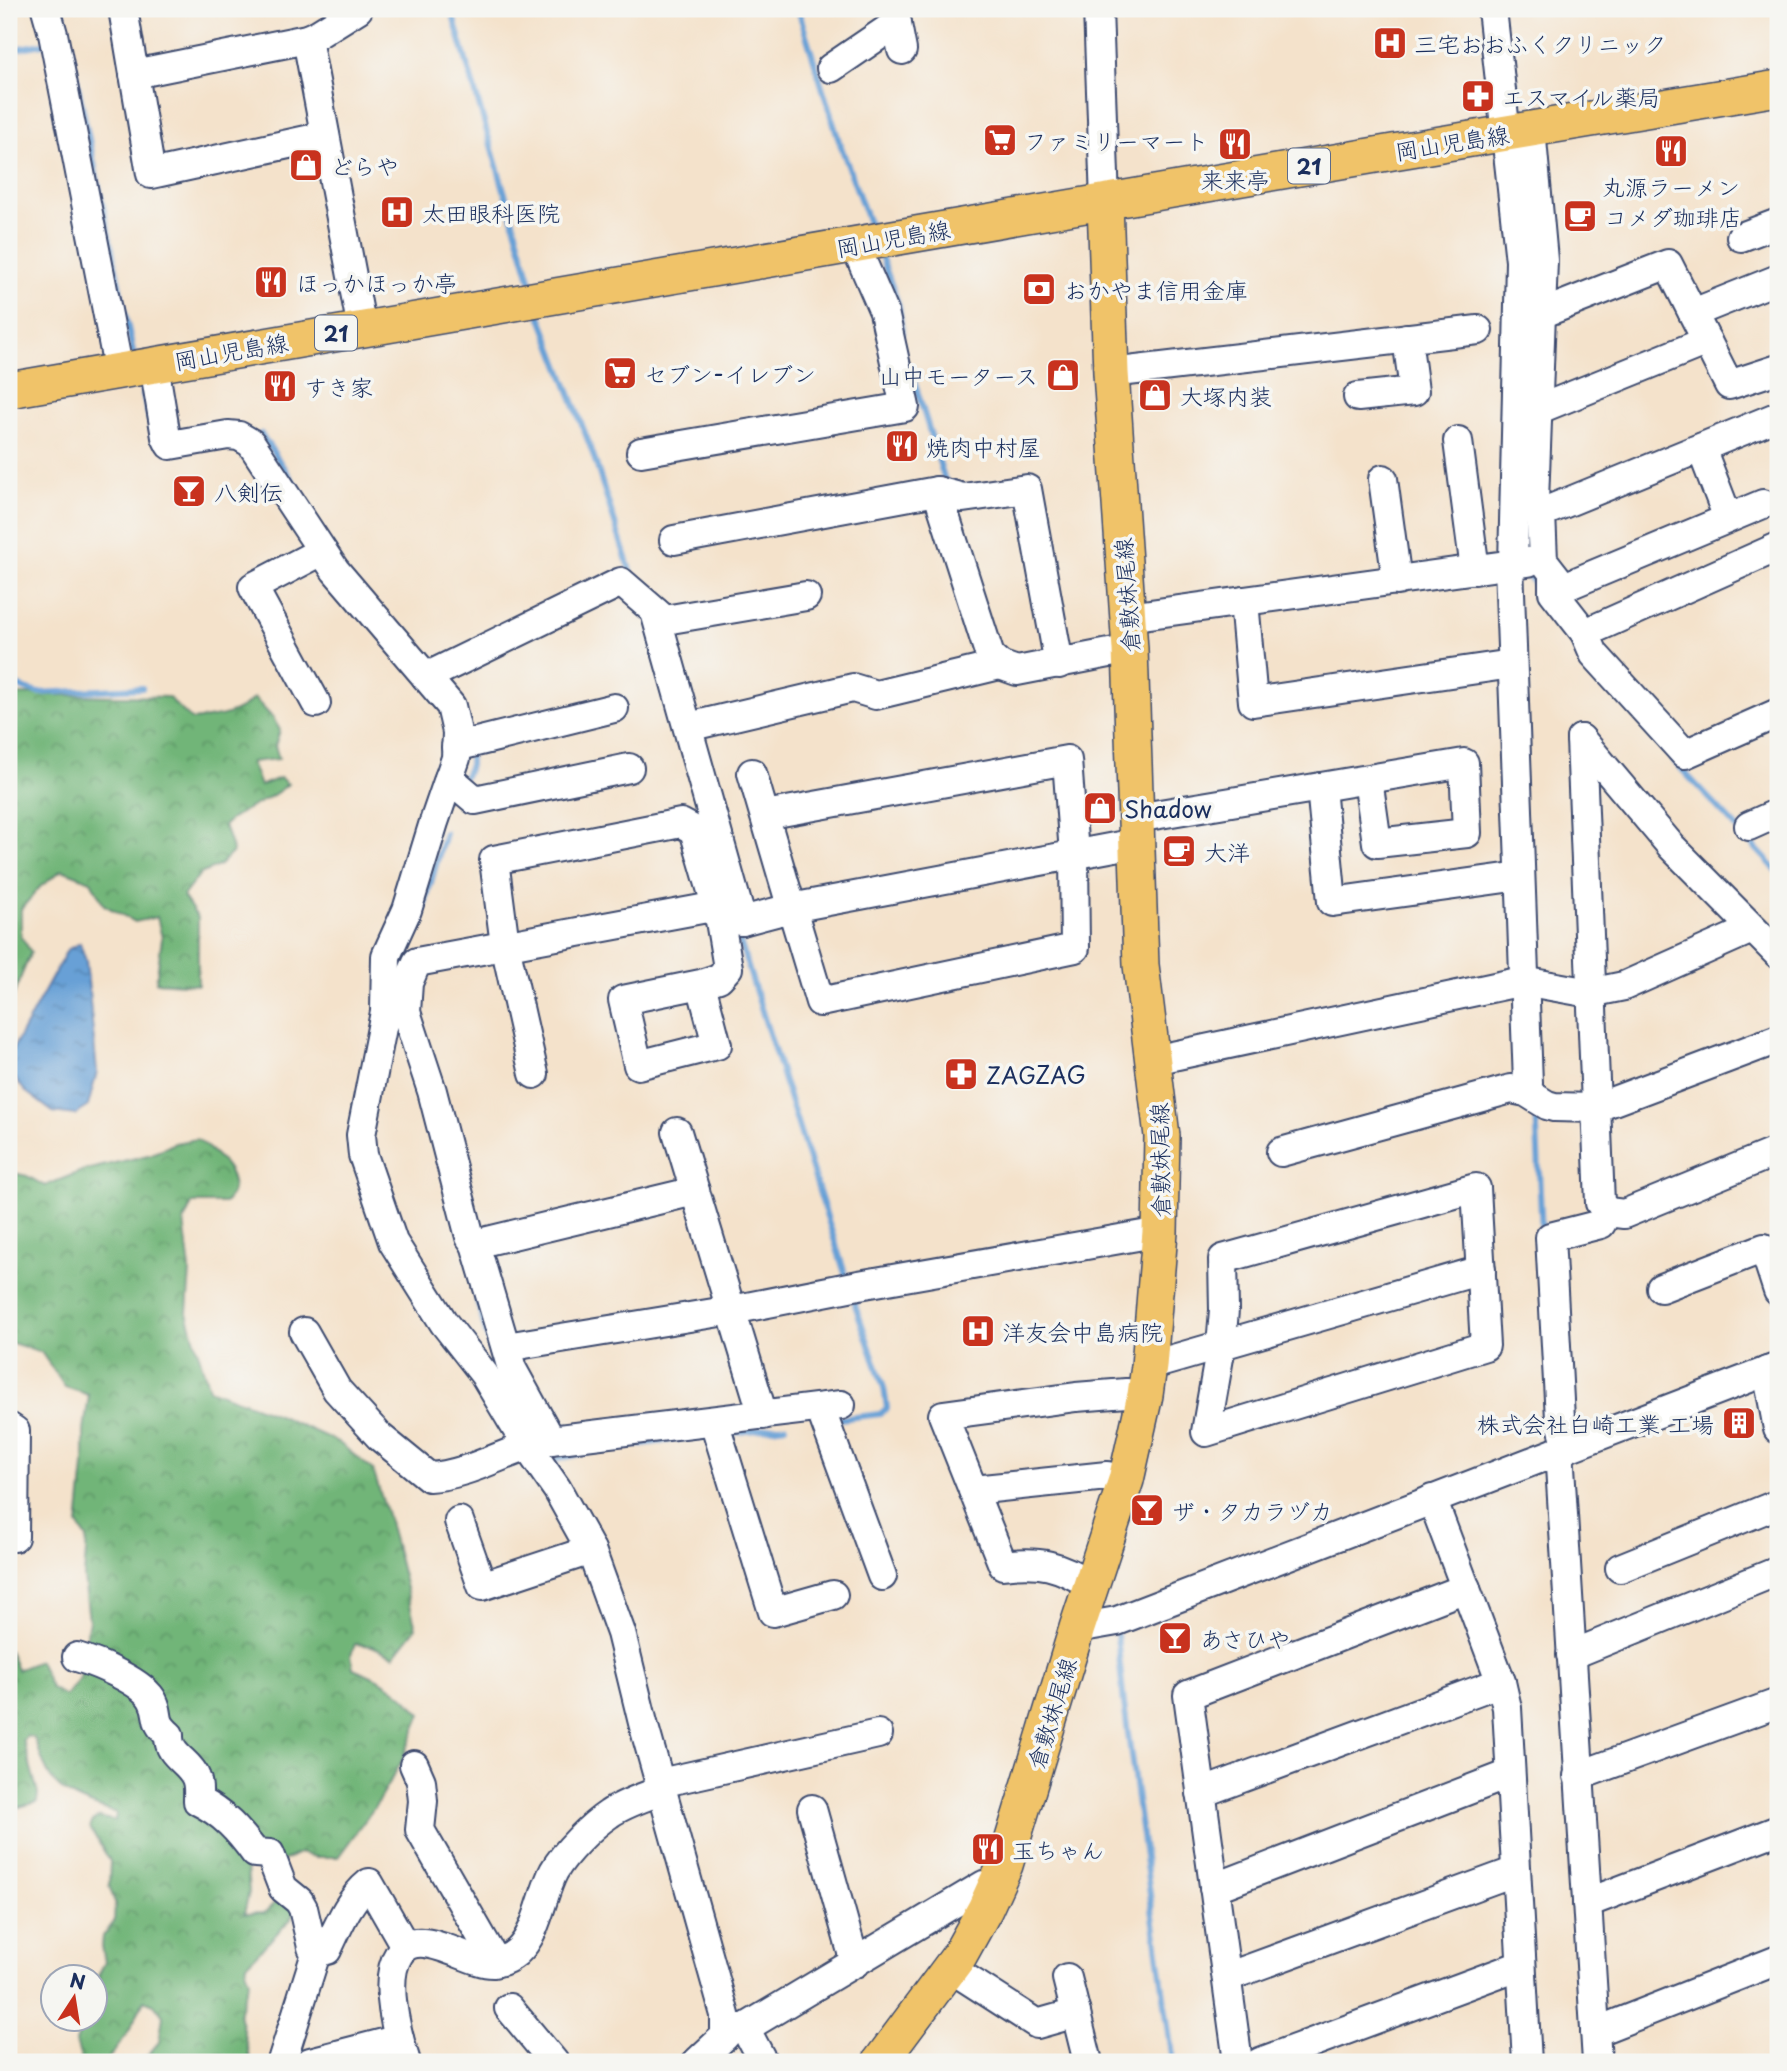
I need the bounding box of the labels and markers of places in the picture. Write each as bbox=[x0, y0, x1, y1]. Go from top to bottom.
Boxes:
hospital icon: 三宅おおふくクリニック bbox=[1371, 24, 1409, 62]
place label: 三宅おおふくクリニック bbox=[1414, 26, 1667, 61]
pharmacy icon: エスマイル薬局 bbox=[1459, 77, 1497, 115]
place label: エスマイル薬局 bbox=[1502, 79, 1660, 114]
supermarket icon: ファミリーマート bbox=[981, 121, 1019, 159]
place label: ファミリーマート bbox=[1024, 123, 1208, 158]
restaurant icon: 来来亭 bbox=[1216, 125, 1254, 163]
restaurant icon: 丸源ラーメン bbox=[1652, 132, 1690, 170]
shop icon: どらや bbox=[287, 146, 325, 184]
place label: どらや bbox=[330, 148, 399, 183]
place label: 来来亭 bbox=[1201, 162, 1270, 197]
place label: 丸源ラーメン bbox=[1602, 169, 1740, 204]
hospital icon: 太田眼科医院 bbox=[378, 193, 416, 231]
place label: 太田眼科医院 bbox=[422, 195, 560, 230]
cafe icon: コメダ珈琲店 bbox=[1561, 197, 1599, 235]
place label: コメダ珈琲店 bbox=[1604, 199, 1742, 234]
restaurant icon: ほっかほっか亭 bbox=[252, 263, 290, 301]
place label: ほっかほっか亭 bbox=[296, 265, 457, 300]
bank icon: おかやま信用金庫 bbox=[1020, 270, 1058, 308]
place label: おかやま信用金庫 bbox=[1064, 272, 1248, 307]
supermarket icon: セブン-イレブン bbox=[601, 354, 639, 392]
place label: セブン-イレブン bbox=[644, 356, 816, 391]
shop icon: 山中モータース bbox=[1044, 356, 1082, 394]
place label: 山中モータース bbox=[879, 358, 1038, 393]
restaurant icon: すき家 bbox=[261, 367, 299, 405]
place label: すき家 bbox=[304, 369, 373, 404]
shop icon: 大塚内装 bbox=[1136, 376, 1174, 414]
place label: 大塚内装 bbox=[1180, 378, 1272, 413]
restaurant icon: 焼肉中村屋 bbox=[883, 427, 921, 465]
place label: 焼肉中村屋 bbox=[926, 429, 1041, 464]
bar icon: 八剣伝 bbox=[170, 472, 208, 510]
place label: 八剣伝 bbox=[214, 474, 283, 509]
shop icon: Shadow bbox=[1081, 789, 1119, 827]
place label: Shadow bbox=[1124, 791, 1212, 826]
cafe icon: 大洋 bbox=[1160, 832, 1198, 870]
place label: 大洋 bbox=[1204, 834, 1250, 869]
pharmacy icon: ZAGZAG bbox=[942, 1055, 980, 1093]
place label: ZAGZAG bbox=[986, 1057, 1086, 1092]
hospital icon: 洋友会中島病院 bbox=[959, 1312, 997, 1350]
place label: 洋友会中島病院 bbox=[1002, 1314, 1163, 1349]
building icon: 株式会社白崎工業 工場 bbox=[1720, 1404, 1758, 1442]
place label: 株式会社白崎工業 工場 bbox=[1477, 1406, 1714, 1441]
bar icon: ザ・タカラヅカ bbox=[1128, 1491, 1166, 1529]
place label: ザ・タカラヅカ bbox=[1172, 1493, 1333, 1528]
bar icon: あさひや bbox=[1156, 1619, 1194, 1657]
place label: あさひや bbox=[1200, 1621, 1291, 1656]
restaurant icon: 玉ちゃん bbox=[969, 1830, 1007, 1868]
place label: 玉ちゃん bbox=[1012, 1832, 1104, 1867]

